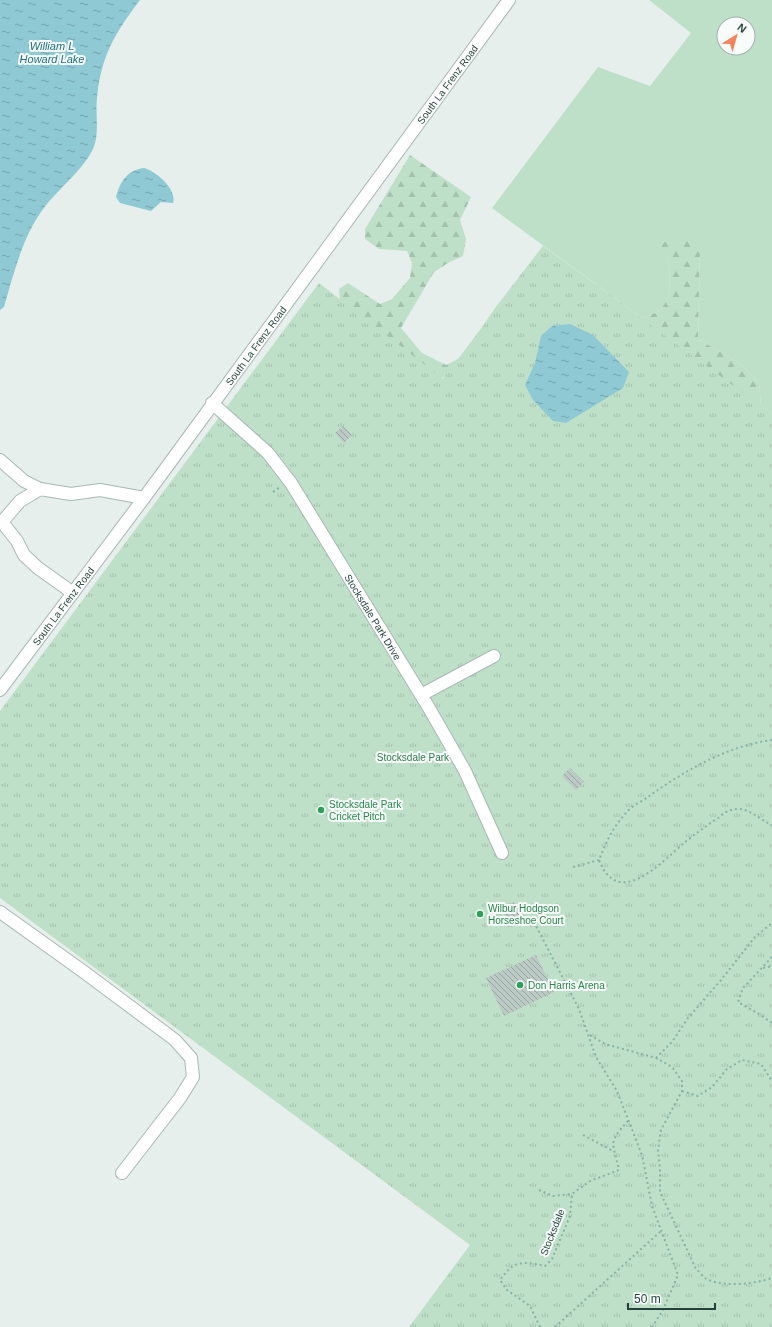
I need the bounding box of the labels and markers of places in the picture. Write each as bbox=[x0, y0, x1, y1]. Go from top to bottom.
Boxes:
place label: Stocksdale Park Cricket Pitch bbox=[329, 799, 402, 822]
marker: Stocksdale Park Cricket Pitch bbox=[316, 805, 326, 815]
place label: Wilbur Hodgson Horseshoe Court bbox=[488, 903, 564, 926]
marker: Wilbur Hodgson Horseshoe Court bbox=[475, 909, 485, 919]
marker: Don Harris Arena bbox=[515, 980, 525, 990]
place label: Don Harris Arena bbox=[528, 980, 605, 991]

